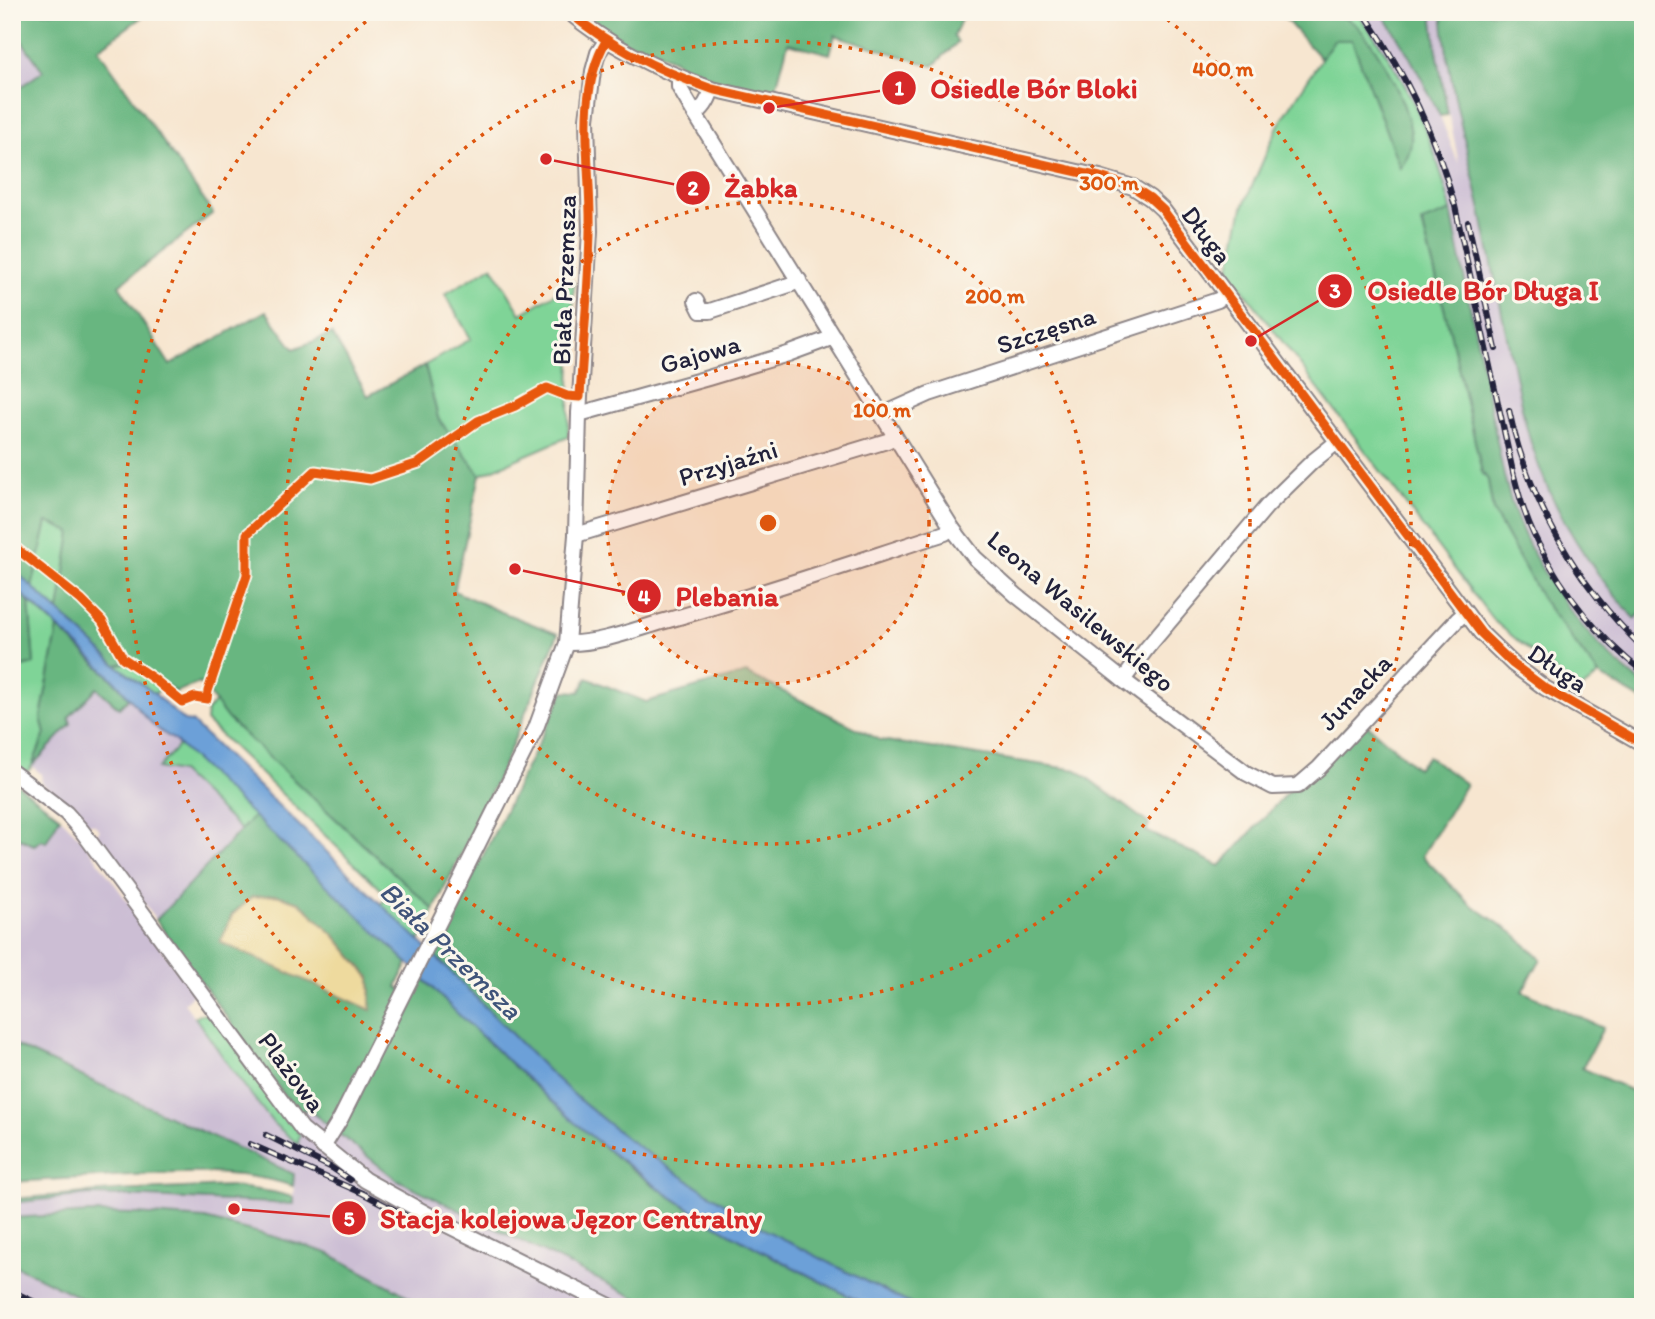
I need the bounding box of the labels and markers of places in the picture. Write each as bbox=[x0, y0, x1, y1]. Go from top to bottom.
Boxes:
callout: Osiedle Bór Bloki bbox=[882, 63, 1152, 112]
callout: Żabka bbox=[676, 163, 812, 212]
callout: Osiedle Bór Długa I bbox=[1318, 266, 1614, 315]
centre of rings bbox=[756, 511, 780, 535]
callout: Plebania bbox=[627, 572, 793, 621]
callout: Stacja kolejowa Jęzor Centralny bbox=[332, 1194, 775, 1243]

